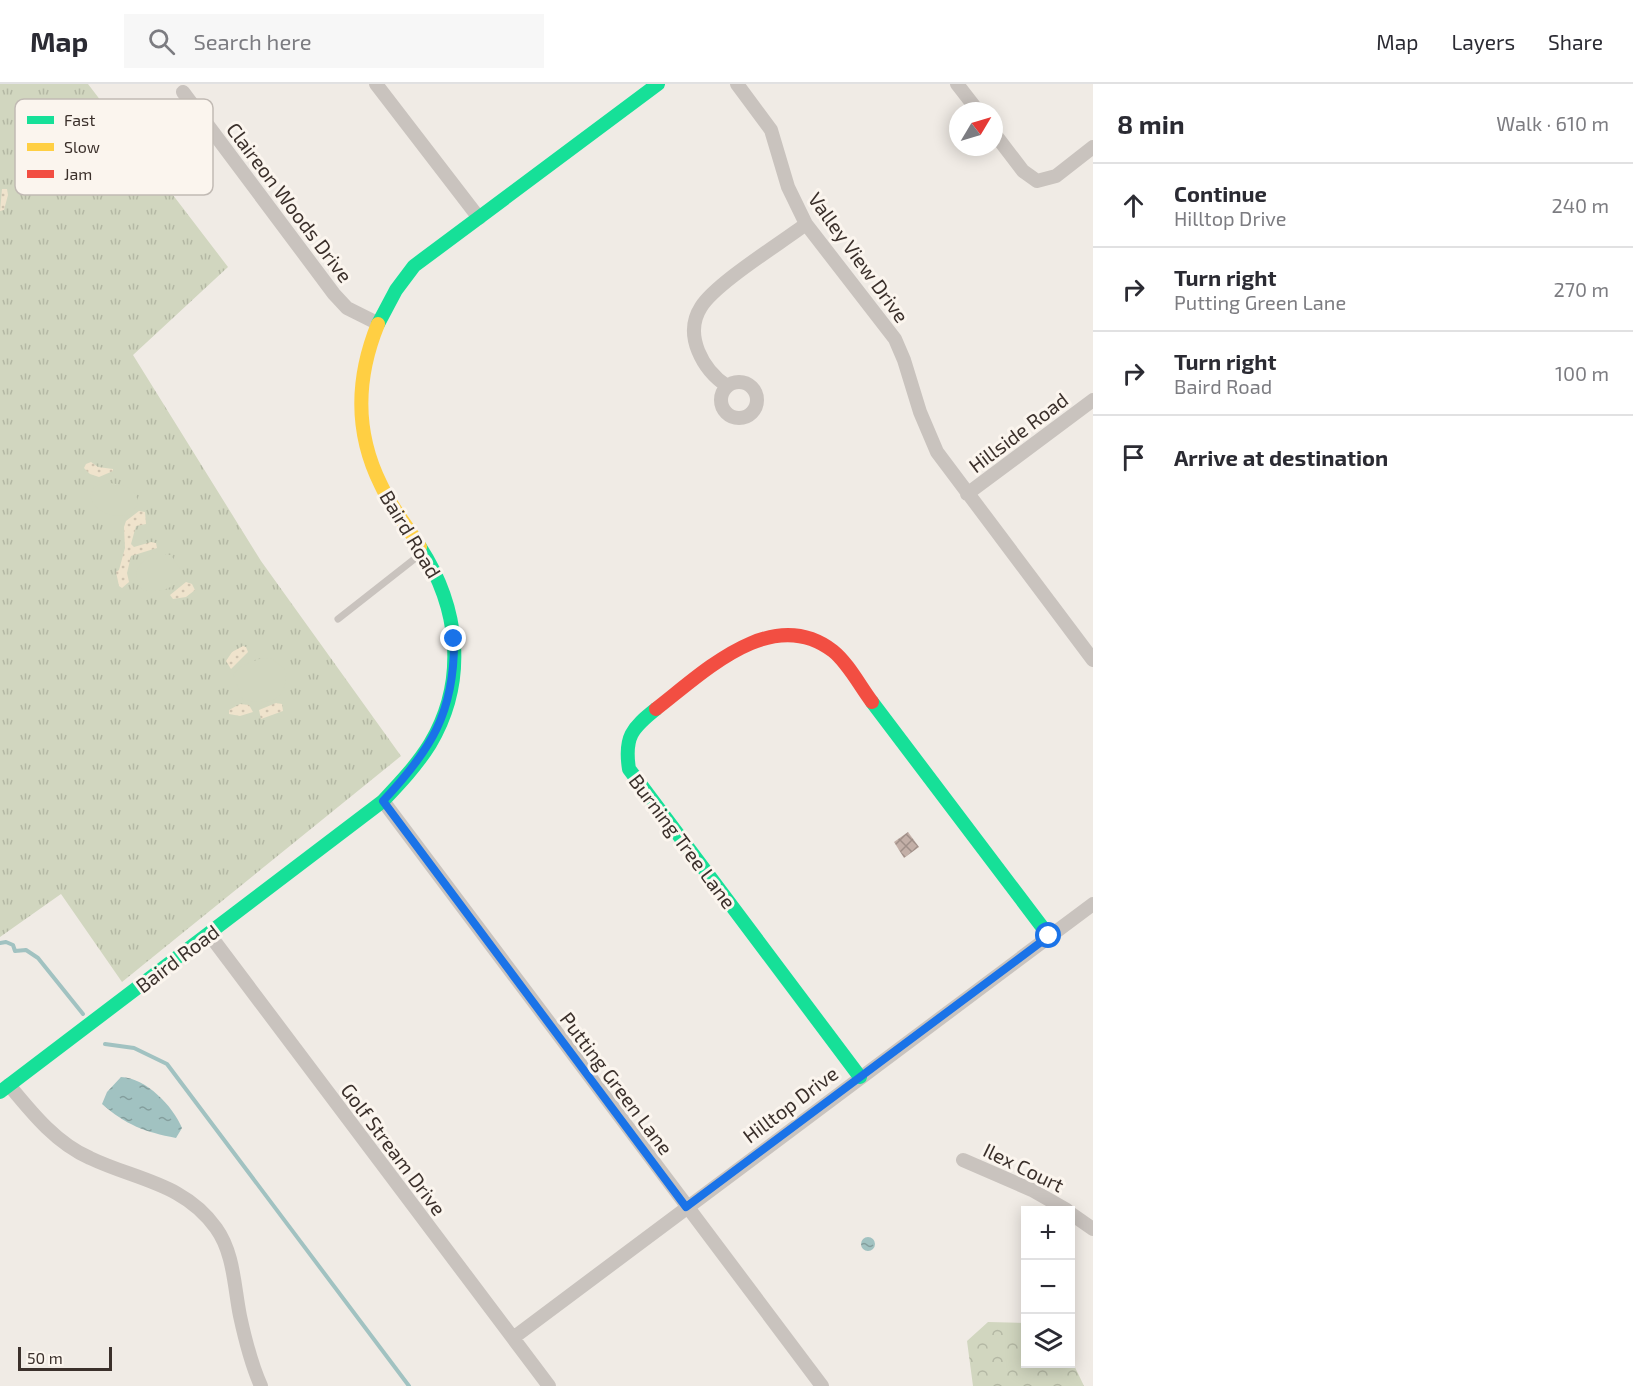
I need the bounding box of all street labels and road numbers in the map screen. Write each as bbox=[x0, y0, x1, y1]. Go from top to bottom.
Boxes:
street label: Claireon Woods Drive bbox=[222, 117, 358, 287]
street label: Valley View Drive bbox=[804, 187, 914, 327]
street label: Hillside Road bbox=[964, 387, 1072, 477]
street label: Baird Road bbox=[375, 486, 447, 582]
street label: Burning Tree Lane bbox=[625, 769, 741, 913]
street label: Baird Road bbox=[131, 919, 223, 997]
street label: Putting Green Lane bbox=[556, 1007, 678, 1159]
street label: Hilltop Drive bbox=[738, 1061, 842, 1147]
street label: Golf Stream Drive bbox=[337, 1078, 451, 1220]
street label: Ilex Court bbox=[980, 1137, 1069, 1197]

